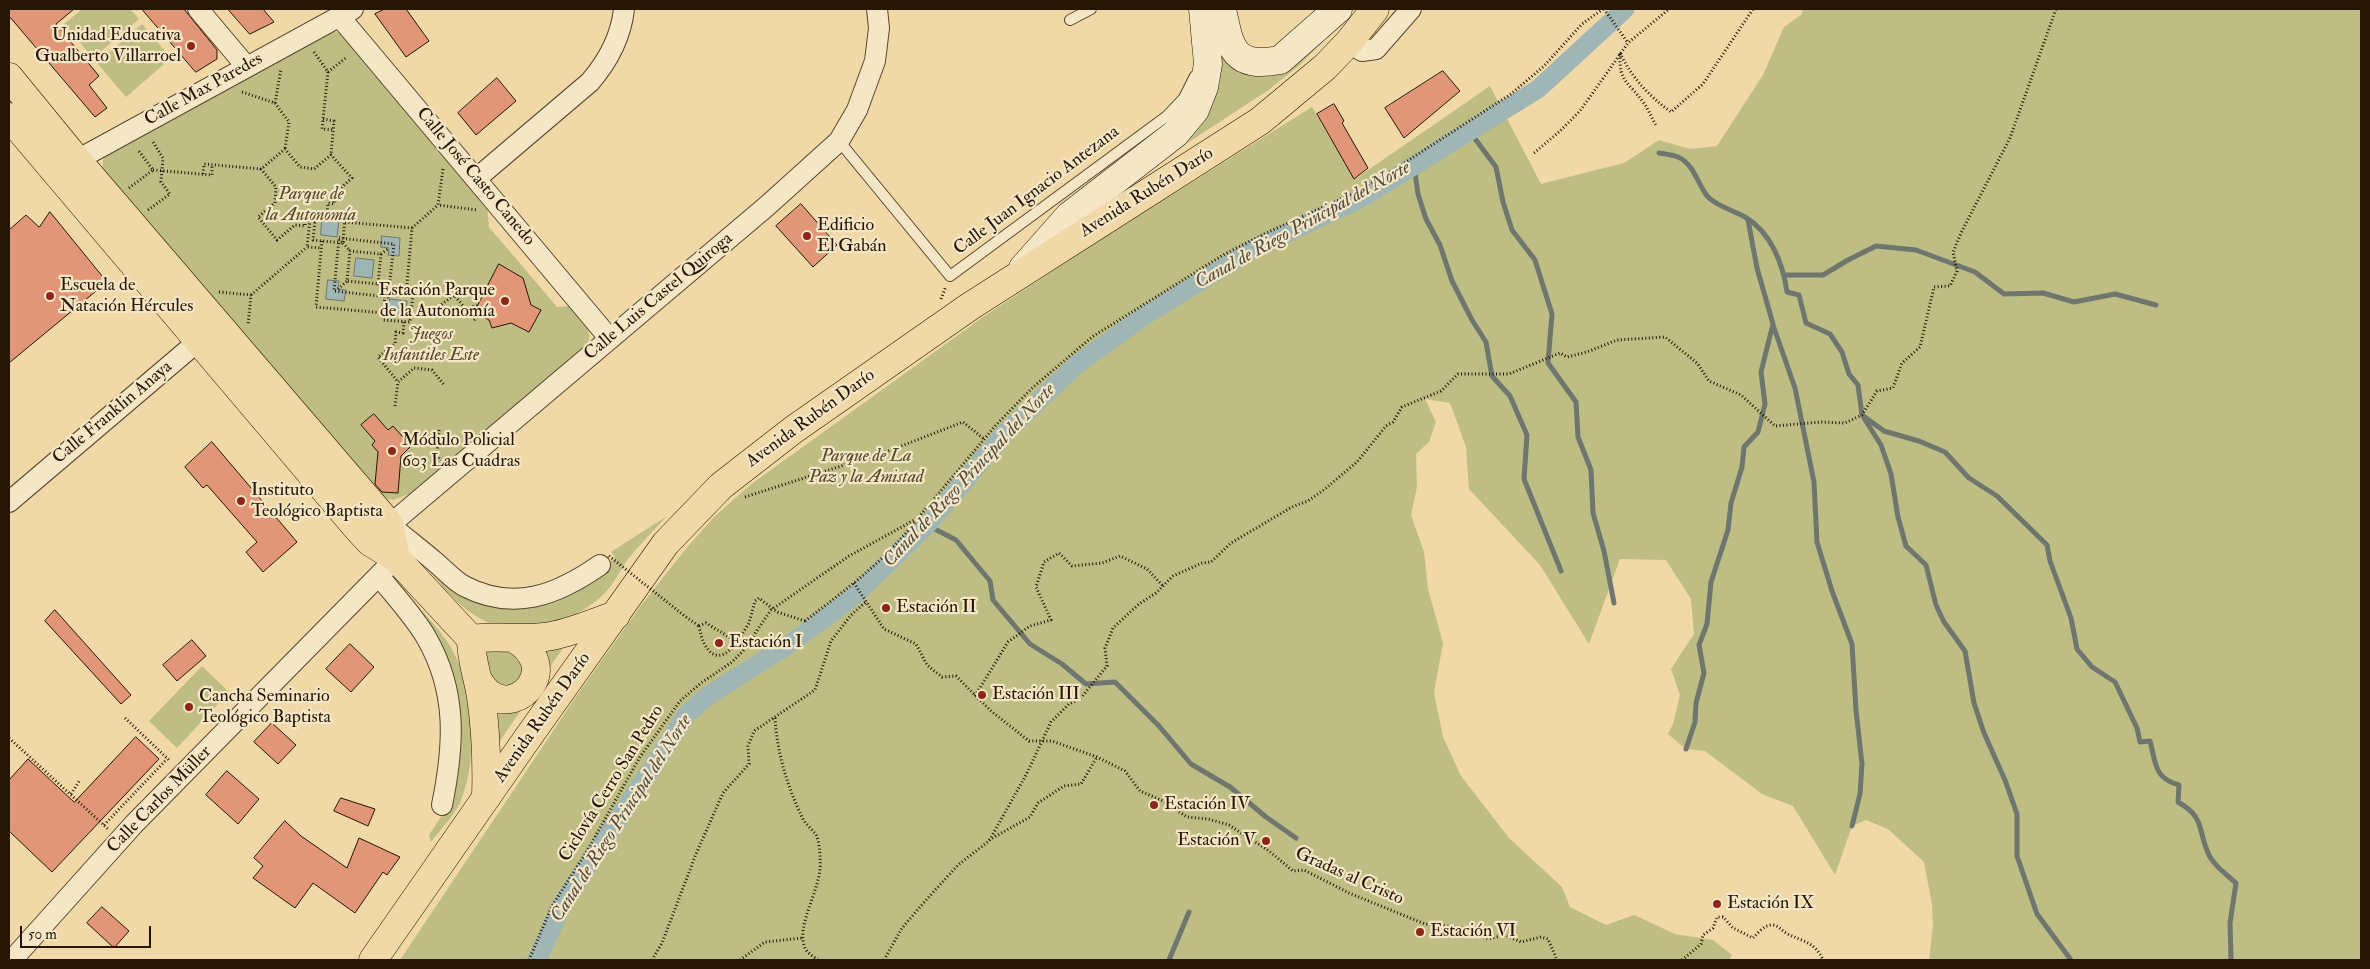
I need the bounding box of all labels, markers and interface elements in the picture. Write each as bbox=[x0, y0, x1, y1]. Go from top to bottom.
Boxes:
place label: Unidad Educativa Gualberto Villarroel bbox=[35, 25, 181, 68]
marker: Unidad Educativa Gualberto Villarroel bbox=[185, 40, 197, 52]
street label: Calle Max Paredes bbox=[141, 49, 267, 131]
street label: Calle José Casto Canedo bbox=[411, 103, 539, 251]
street label: Calle Juan Ignacio Antezana bbox=[950, 122, 1124, 260]
street label: Avenida Rubén Darío bbox=[1076, 143, 1218, 243]
water label: Canal de Riego Principal del Norte bbox=[1191, 157, 1415, 295]
park label: Parque de la Autonomía bbox=[266, 184, 356, 226]
place label: Edificio El Gabán bbox=[817, 215, 886, 258]
street label: Calle Luis Castel Quiroga bbox=[580, 229, 738, 365]
marker: Edificio El Gabán bbox=[801, 230, 813, 242]
place label: Escuela de Natación Hércules bbox=[60, 275, 194, 318]
place label: Estación Parque de la Autonomía bbox=[379, 280, 495, 322]
marker: Escuela de Natación Hércules bbox=[44, 290, 56, 302]
marker: Estación Parque de la Autonomía bbox=[499, 295, 511, 307]
park label: Juegos Infantiles Este bbox=[383, 324, 479, 366]
street label: Calle Franklin Anaya bbox=[49, 357, 177, 469]
street label: Avenida Rubén Darío bbox=[742, 365, 880, 473]
water label: Canal de Riego Principal del Norte bbox=[879, 380, 1061, 572]
place label: Módulo Policial 603 Las Cuadras bbox=[402, 430, 520, 472]
marker: Módulo Policial 603 Las Cuadras bbox=[386, 445, 398, 457]
park label: Parque de La Paz y la Amistad bbox=[808, 446, 924, 488]
place label: Instituto Teológico Baptista bbox=[251, 480, 383, 522]
marker: Instituto Teológico Baptista bbox=[235, 495, 247, 507]
place label: Estación II bbox=[896, 597, 977, 619]
marker: Estación II bbox=[880, 602, 892, 614]
place label: Estación I bbox=[729, 632, 802, 654]
marker: Estación I bbox=[713, 637, 725, 649]
street label: Avenida Rubén Darío bbox=[490, 649, 596, 787]
place label: Estación III bbox=[992, 684, 1080, 706]
place label: Cancha Seminario Teológico Baptista bbox=[199, 686, 331, 729]
marker: Estación III bbox=[976, 689, 988, 701]
marker: Cancha Seminario Teológico Baptista bbox=[183, 701, 195, 713]
street label: Ciclovía Cerro San Pedro bbox=[555, 702, 669, 866]
water label: Canal de Riego Principal del Norte bbox=[546, 711, 698, 927]
street label: Calle Carlos Müller bbox=[103, 742, 217, 858]
place label: Estación IV bbox=[1164, 794, 1250, 816]
marker: Estación IV bbox=[1148, 799, 1160, 811]
place label: Estación V bbox=[1177, 830, 1256, 852]
marker: Estación V bbox=[1260, 835, 1272, 847]
street label: Gradas al Cristo bbox=[1291, 843, 1407, 911]
place label: Estación IX bbox=[1727, 893, 1814, 915]
marker: Estación IX bbox=[1711, 898, 1723, 910]
scale bar bbox=[22, 916, 154, 948]
place label: Estación VI bbox=[1430, 921, 1516, 943]
text: 50 m bbox=[28, 925, 57, 944]
marker: Estación VI bbox=[1414, 926, 1426, 938]

